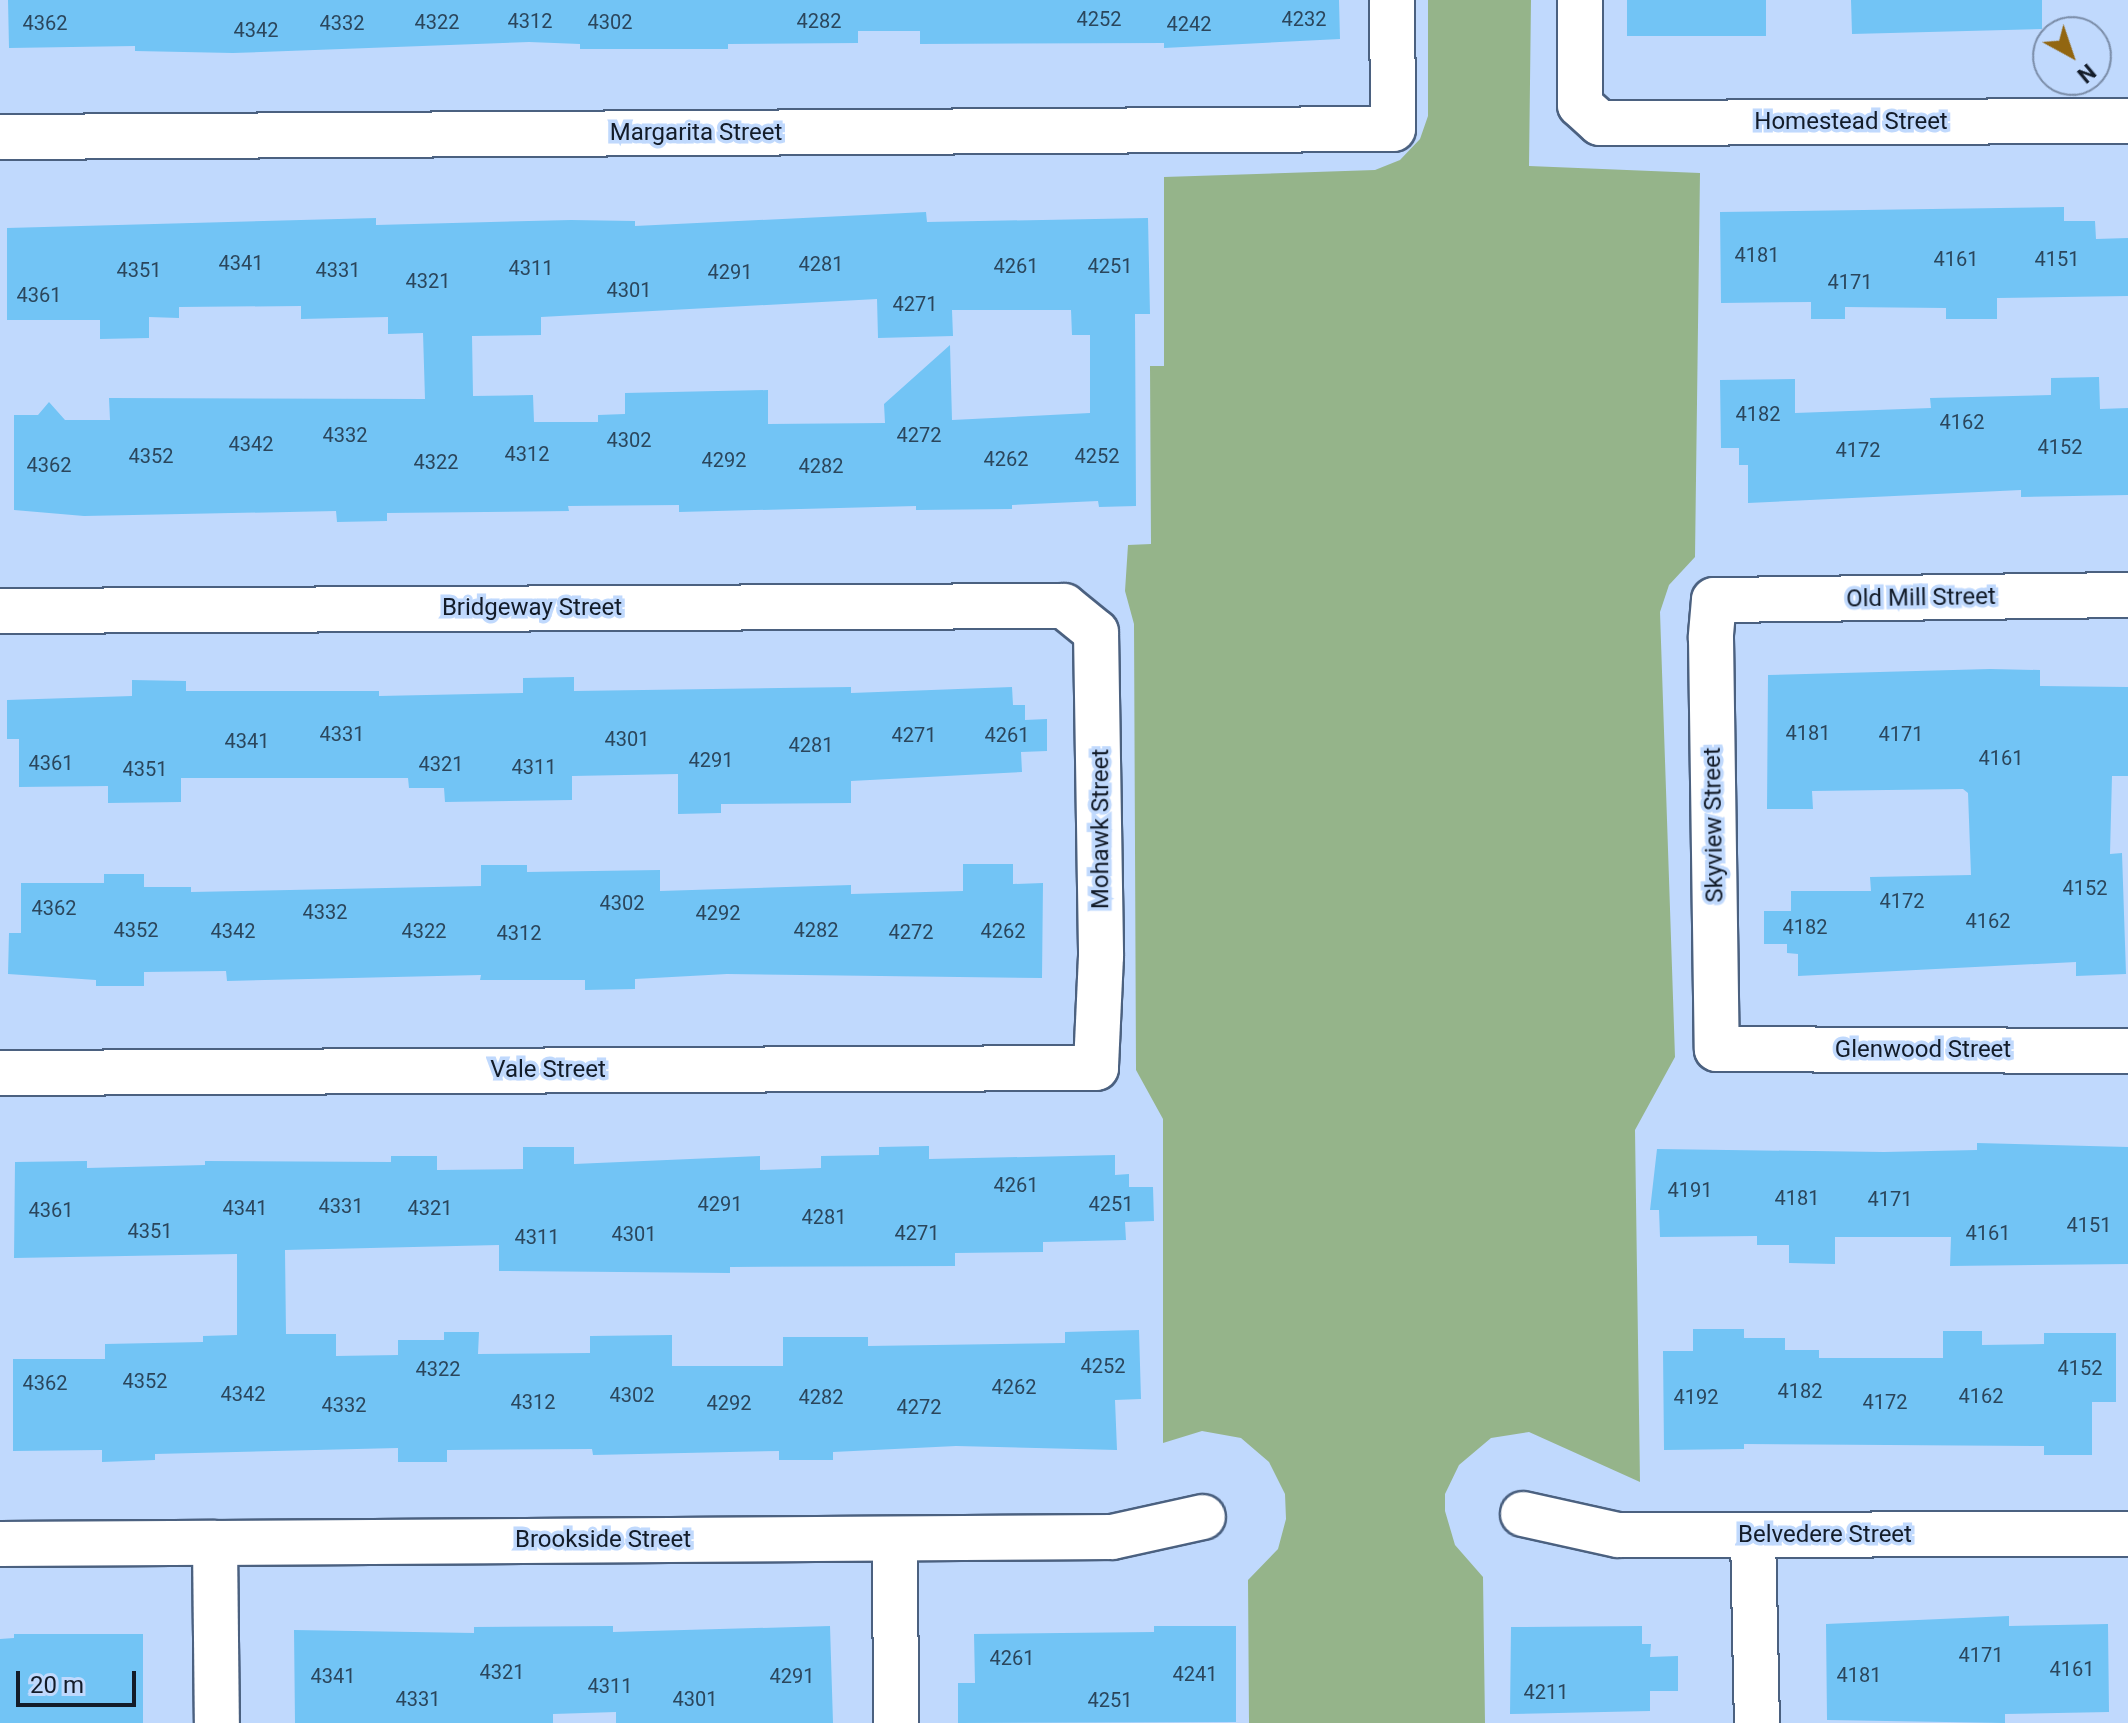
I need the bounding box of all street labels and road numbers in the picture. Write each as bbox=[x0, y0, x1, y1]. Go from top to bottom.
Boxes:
street label: Homestead Street bbox=[1754, 108, 1948, 136]
street label: Margarita Street bbox=[610, 119, 782, 147]
street label: Old Mill Street bbox=[1846, 582, 1996, 614]
street label: Bridgeway Street bbox=[442, 594, 622, 622]
street label: Skyview Street bbox=[1698, 747, 1730, 903]
street label: Mohawk Street bbox=[1087, 749, 1115, 909]
street label: Glenwood Street bbox=[1835, 1036, 2011, 1064]
street label: Vale Street bbox=[490, 1056, 606, 1084]
street label: Belvedere Street bbox=[1738, 1521, 1912, 1549]
street label: Brookside Street bbox=[515, 1526, 691, 1554]

